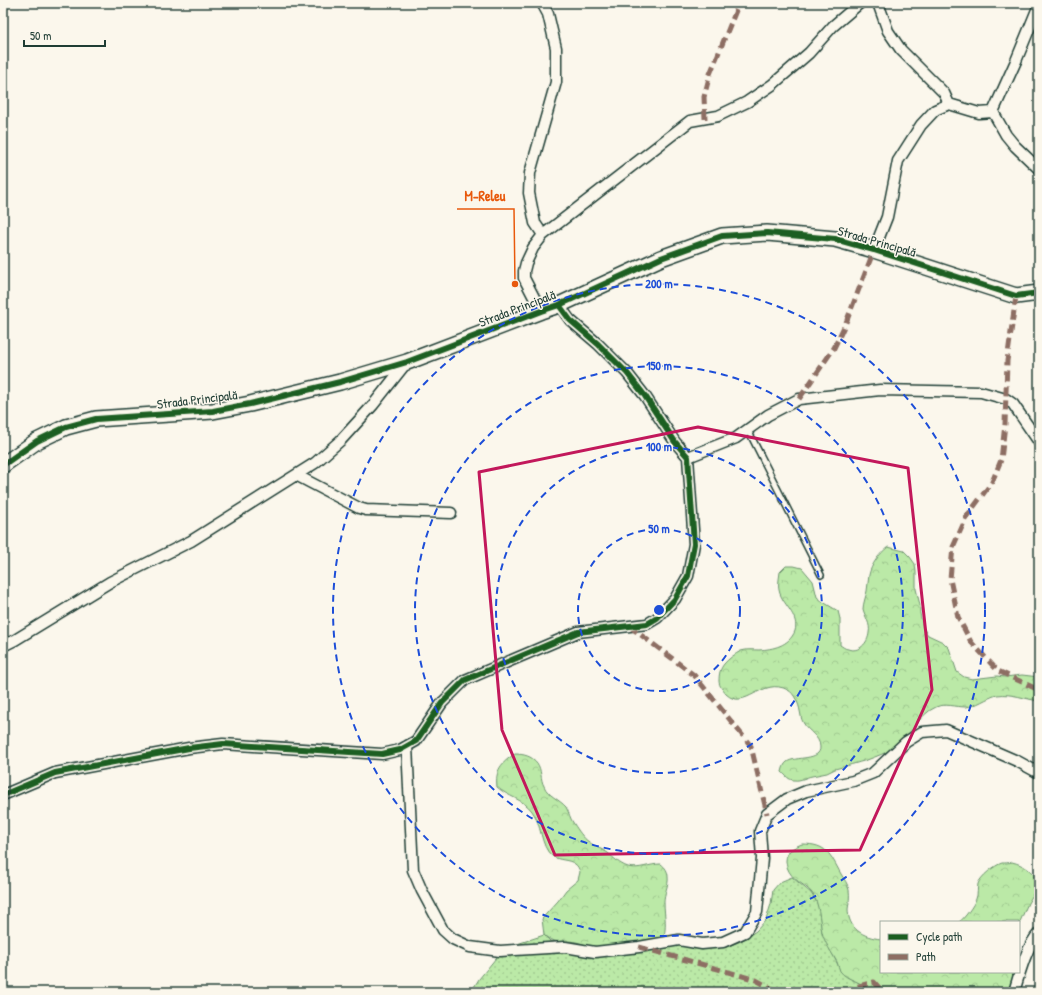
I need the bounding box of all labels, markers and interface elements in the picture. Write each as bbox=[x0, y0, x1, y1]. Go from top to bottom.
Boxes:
scale bar bbox=[24, 22, 105, 48]
text: 50 m bbox=[30, 27, 51, 44]
callout: M-Releu bbox=[457, 183, 514, 209]
text: M-Releu bbox=[465, 186, 506, 205]
street label: Strada Principală bbox=[836, 221, 918, 261]
text: 200 m bbox=[645, 275, 673, 292]
street label: Strada Principală bbox=[476, 285, 558, 331]
text: 150 m bbox=[646, 357, 672, 374]
street label: Strada Principală bbox=[156, 385, 238, 413]
text: 100 m bbox=[646, 438, 672, 455]
text: 50 m bbox=[648, 520, 670, 537]
centre of rings bbox=[652, 603, 666, 617]
legend bbox=[880, 921, 1020, 973]
text: Cycle path bbox=[916, 928, 962, 945]
text: Path bbox=[916, 948, 936, 965]

